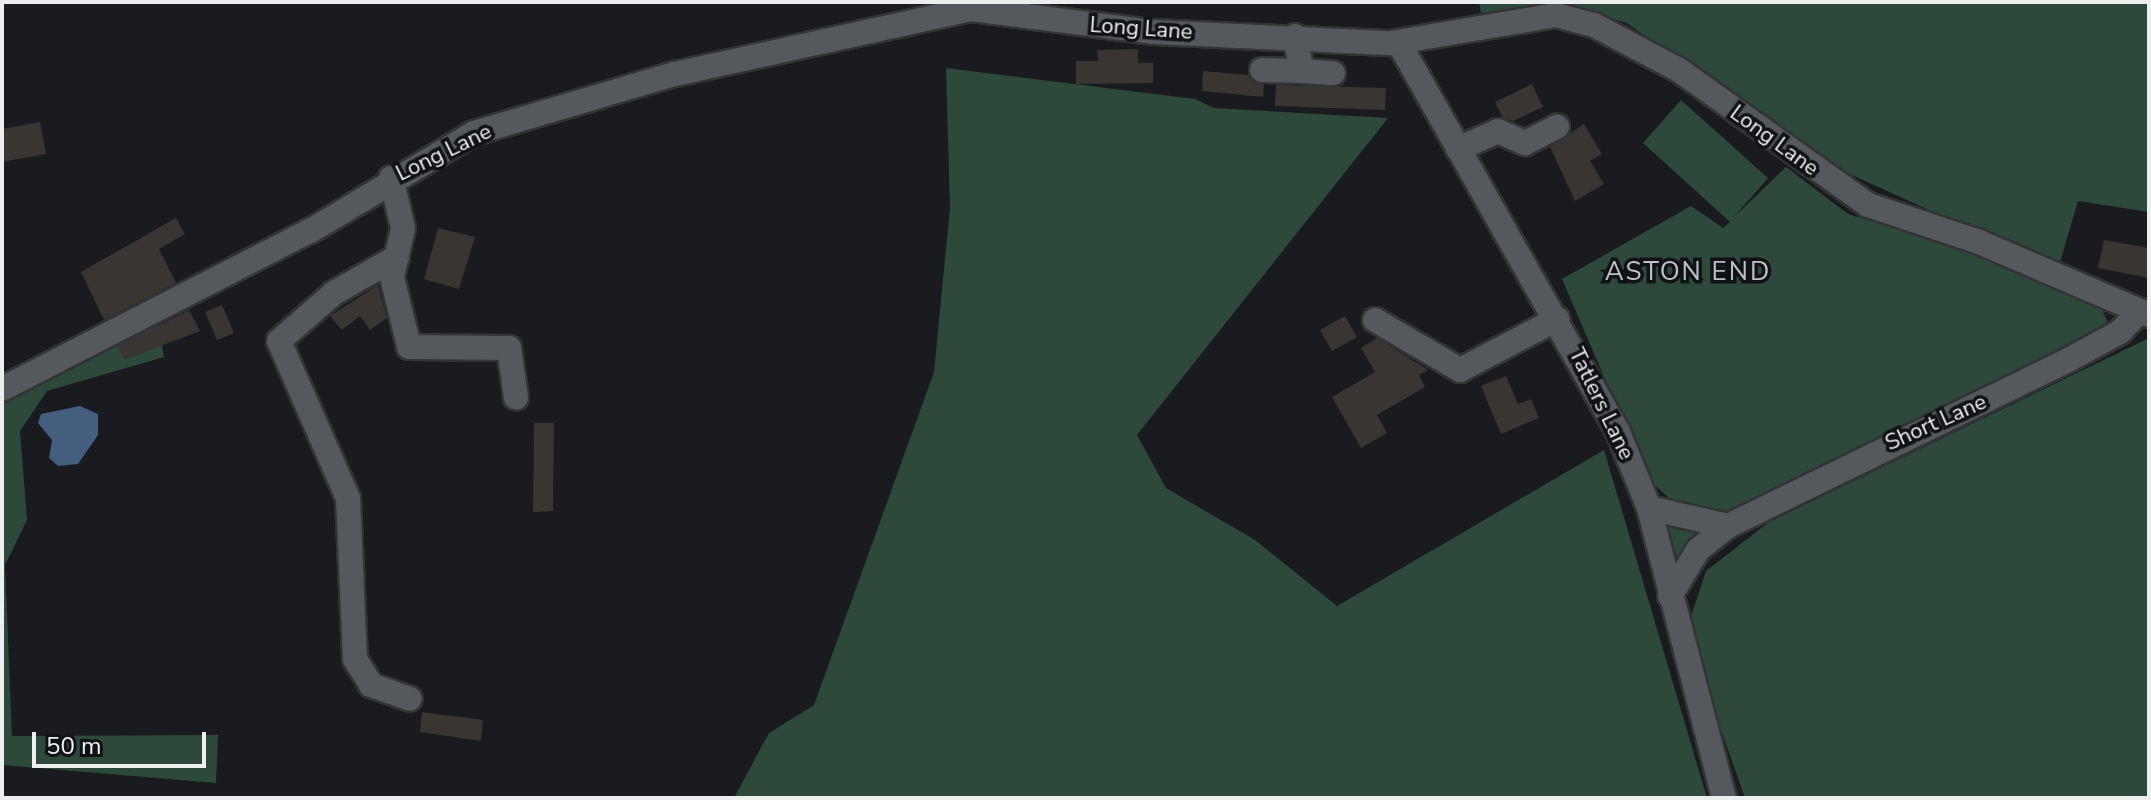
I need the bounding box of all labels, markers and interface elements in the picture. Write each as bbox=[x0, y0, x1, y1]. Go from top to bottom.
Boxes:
street label: Long Lane bbox=[1089, 12, 1193, 46]
street label: Long Lane bbox=[1725, 100, 1823, 182]
street label: Long Lane bbox=[392, 119, 496, 187]
district label: ASTON END bbox=[1605, 256, 1771, 288]
street label: Tatlers Lane bbox=[1563, 344, 1639, 464]
street label: Short Lane bbox=[1881, 389, 1991, 457]
scale bar bbox=[36, 716, 210, 766]
text: 50 m bbox=[46, 730, 102, 762]

